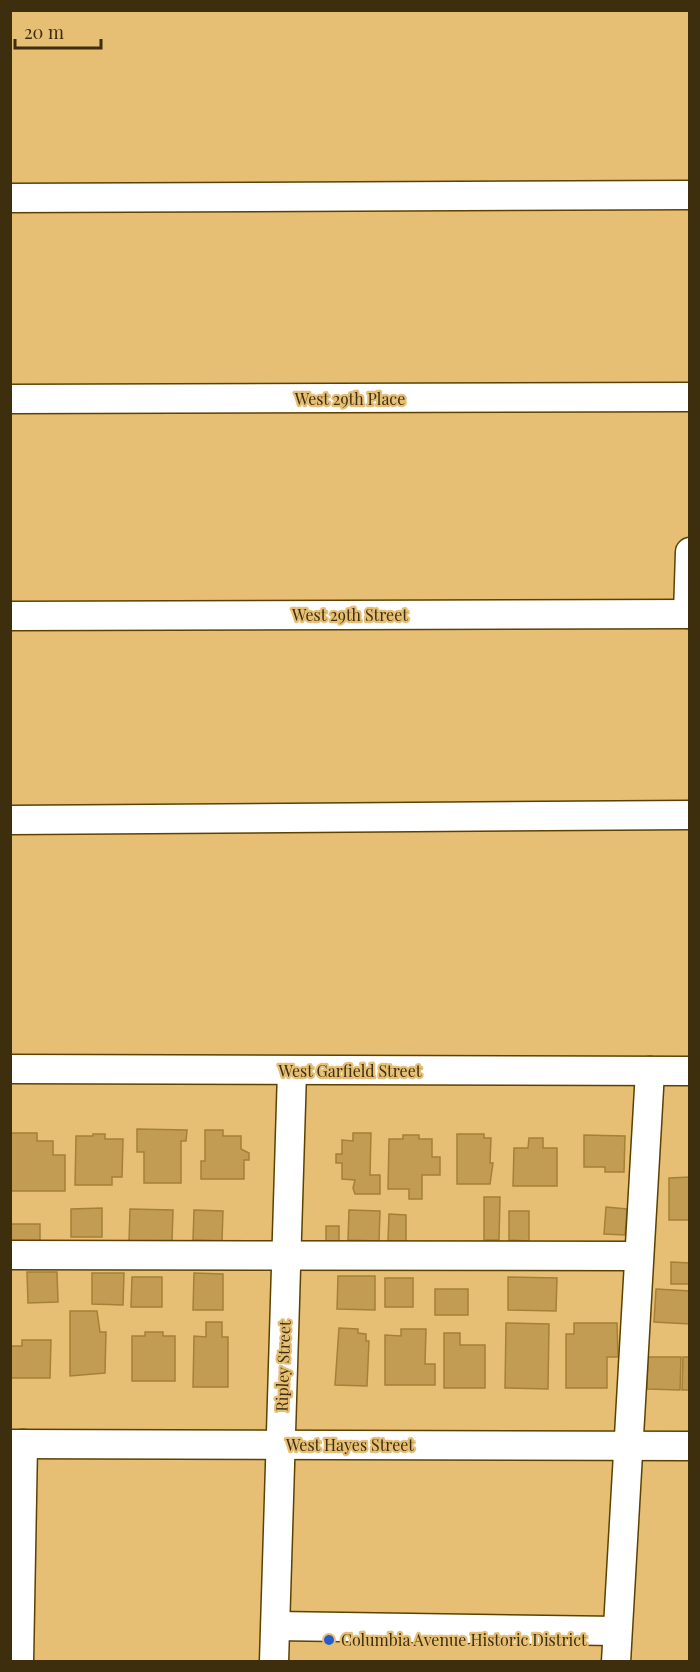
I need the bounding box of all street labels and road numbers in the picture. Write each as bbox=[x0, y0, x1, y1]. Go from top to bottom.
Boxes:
street label: West 29th Place bbox=[294, 388, 405, 409]
street label: West 29th Street bbox=[291, 604, 408, 625]
street label: West Garfield Street bbox=[278, 1060, 422, 1081]
street label: Ripley Street bbox=[270, 1320, 295, 1412]
street label: West Hayes Street bbox=[285, 1434, 414, 1455]

